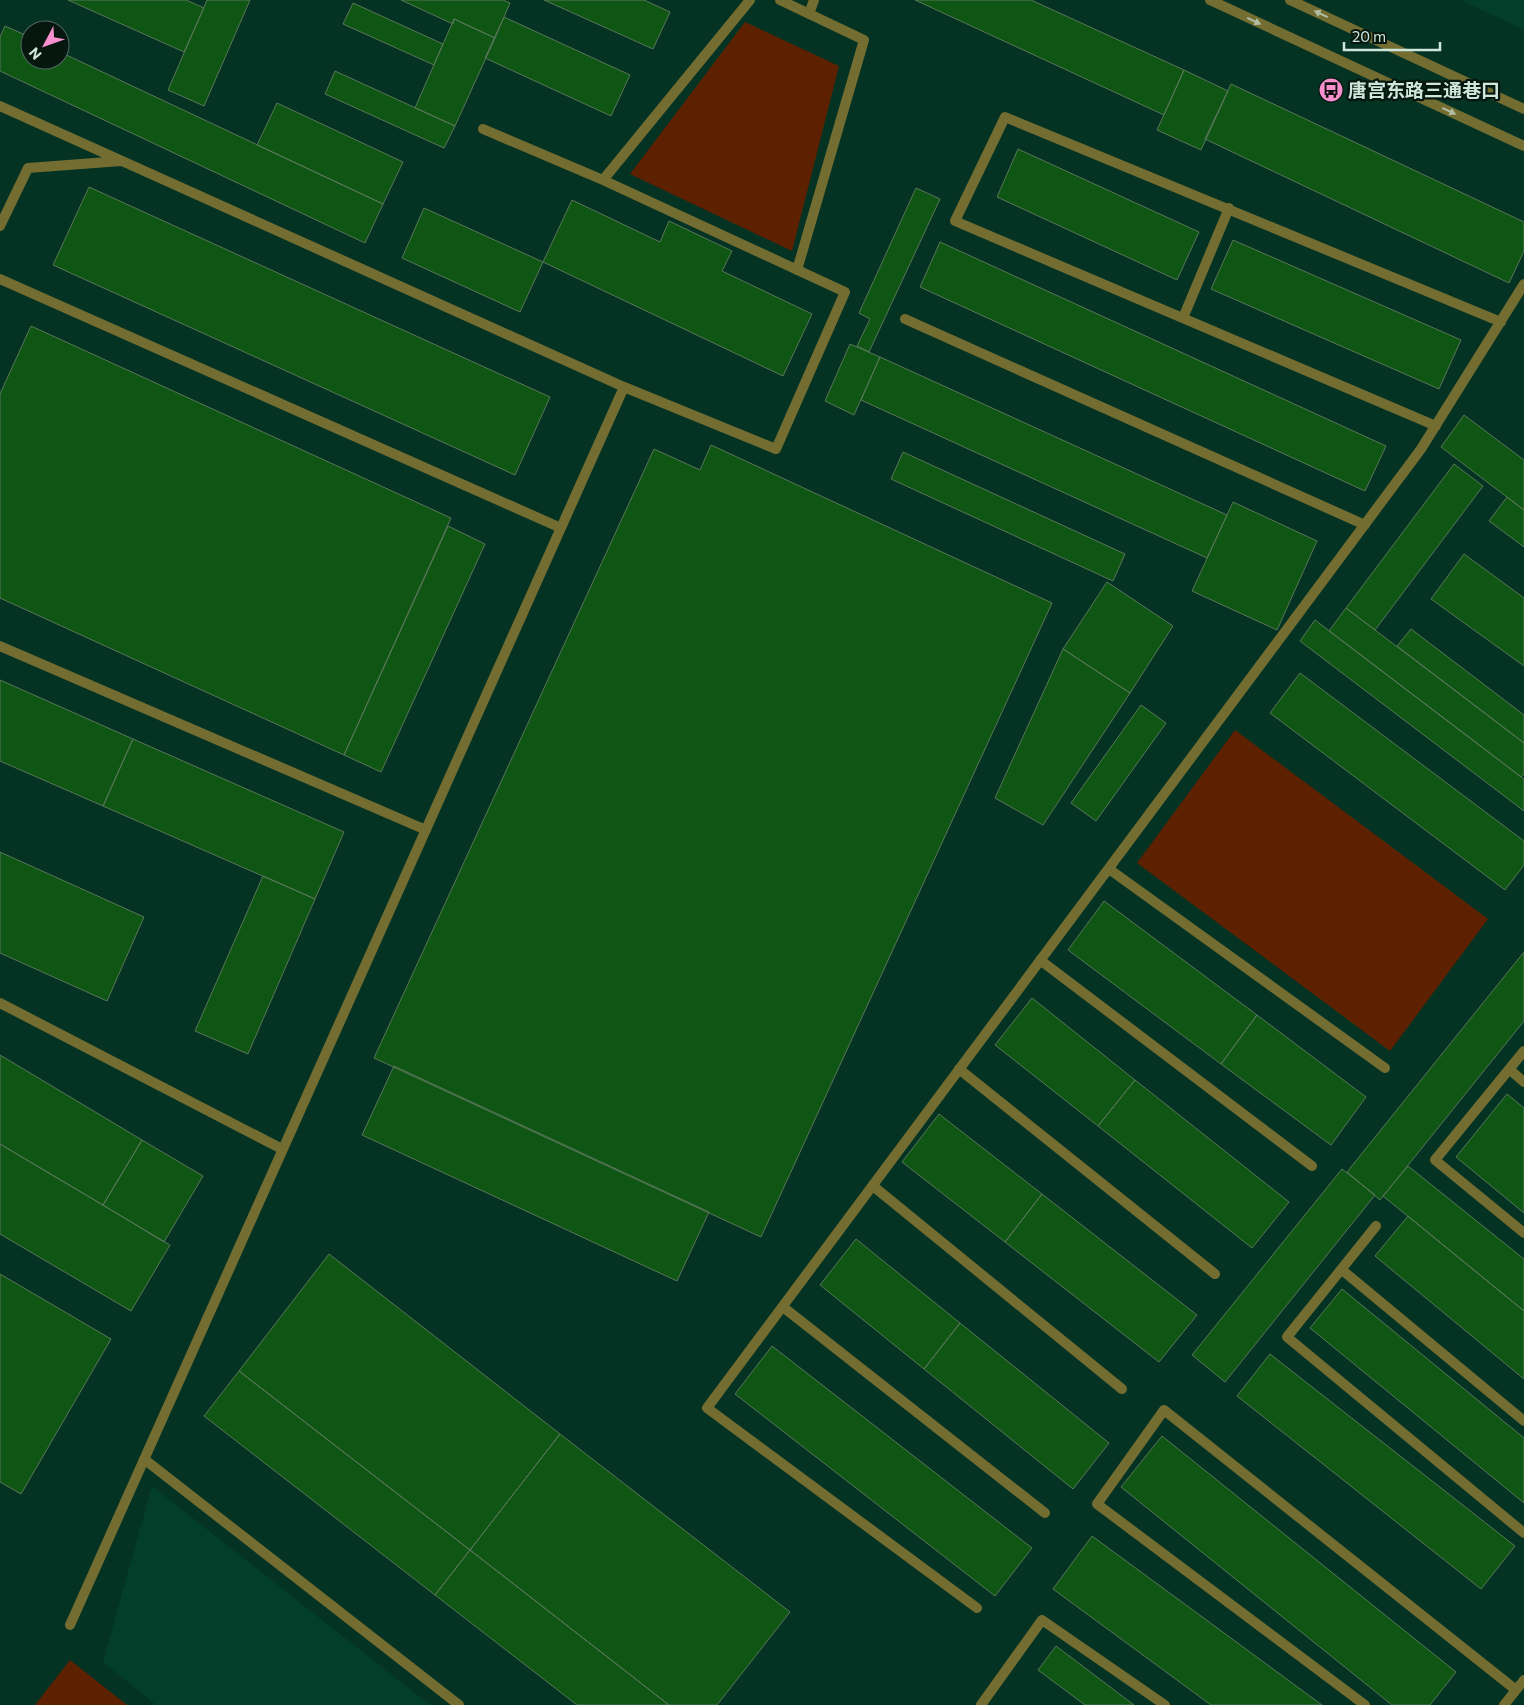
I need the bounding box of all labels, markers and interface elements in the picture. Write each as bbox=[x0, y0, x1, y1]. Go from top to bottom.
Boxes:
one-way arrow bbox=[1314, 10, 1328, 18]
one-way arrow bbox=[1247, 17, 1261, 25]
north arrow bbox=[20, 20, 70, 70]
scale bar bbox=[1344, 20, 1440, 52]
text: 20 m bbox=[1352, 27, 1386, 45]
text: N bbox=[25, 44, 45, 63]
bus stop icon: 唐宫东路三通巷口 bbox=[1318, 77, 1344, 103]
place label: 唐宫东路三通巷口 bbox=[1348, 78, 1500, 101]
one-way arrow bbox=[1442, 108, 1456, 116]

